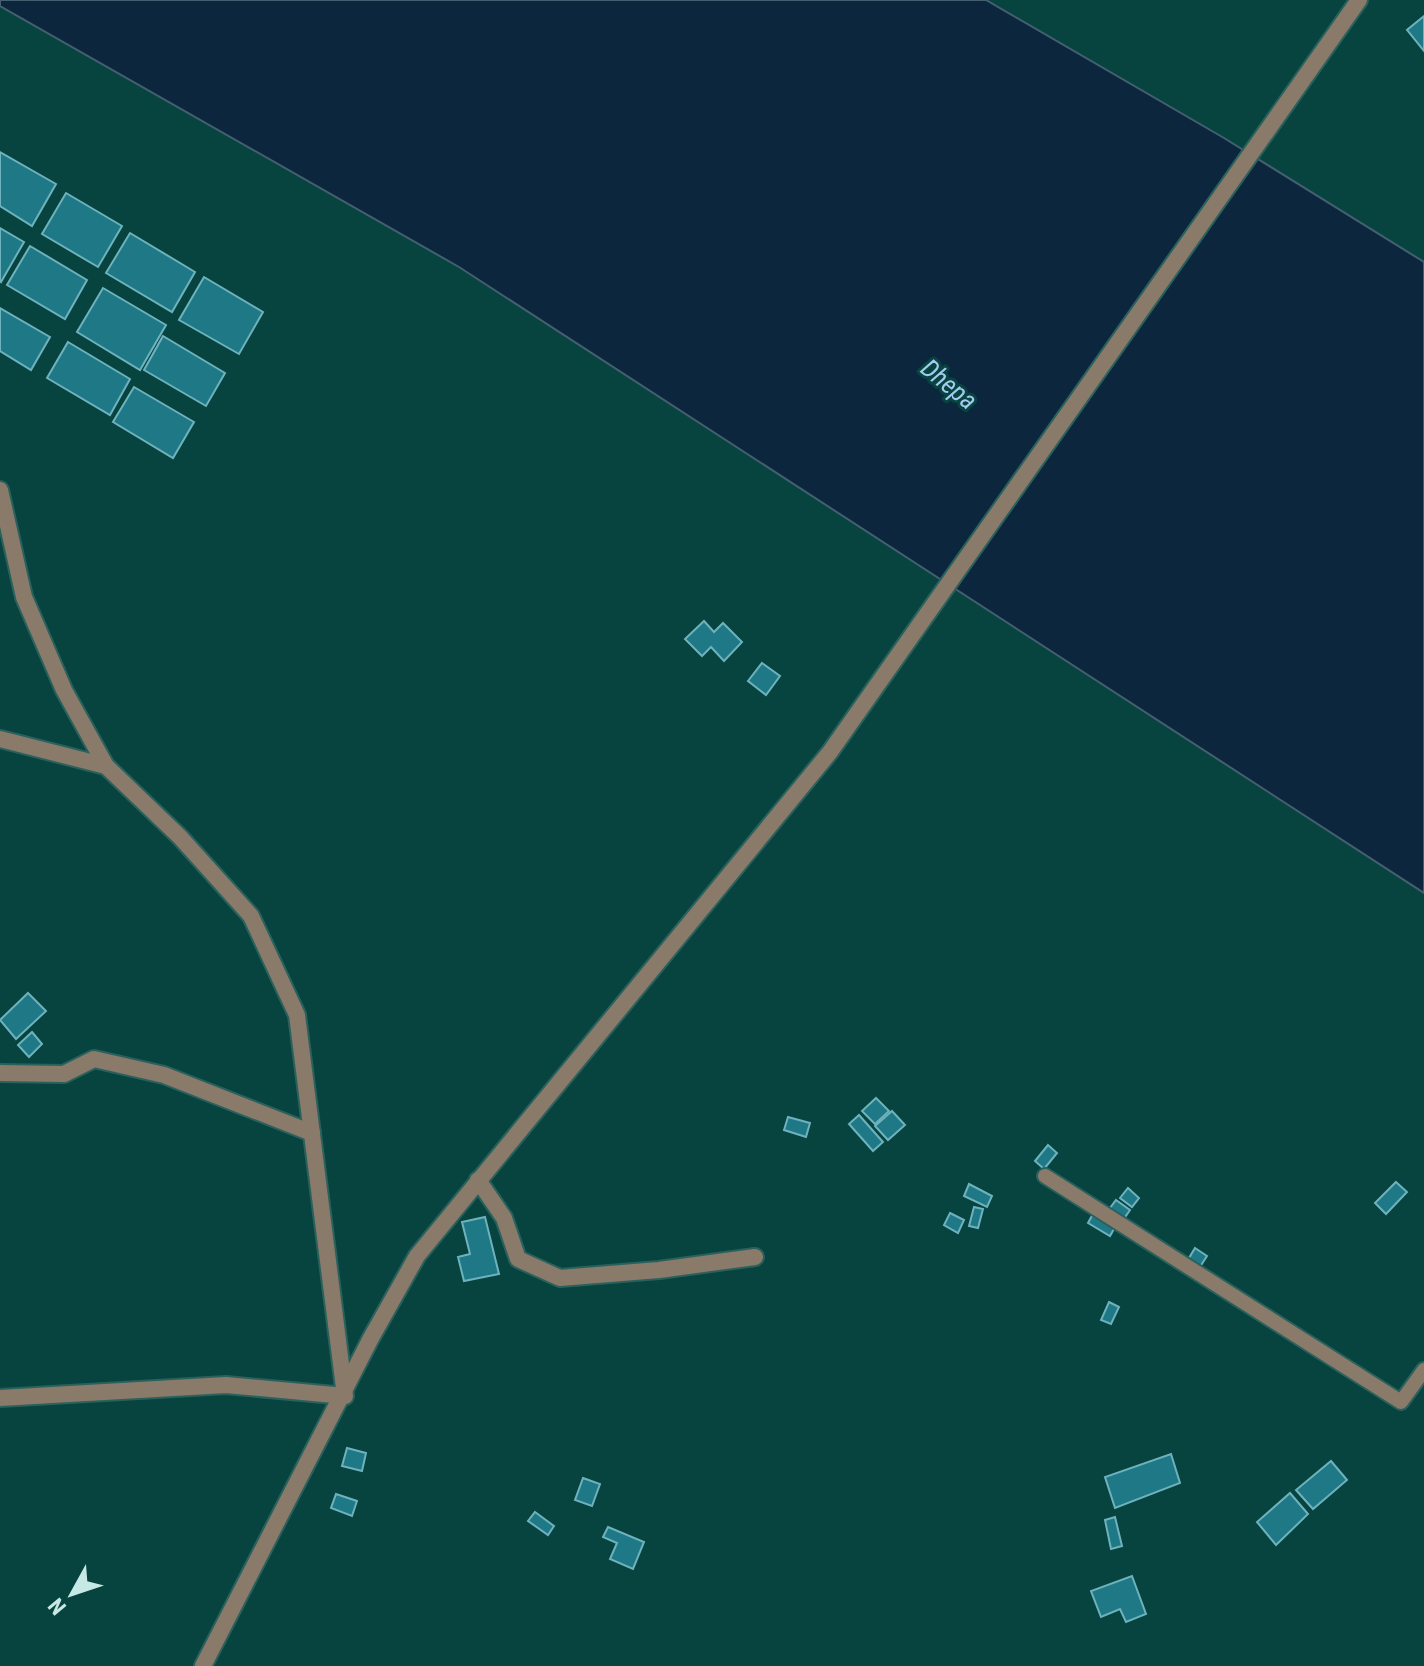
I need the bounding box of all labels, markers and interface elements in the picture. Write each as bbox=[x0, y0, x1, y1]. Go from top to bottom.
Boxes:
water label: Dhepa bbox=[915, 353, 983, 415]
north arrow bbox=[32, 1554, 112, 1634]
text: N bbox=[43, 1593, 71, 1620]

